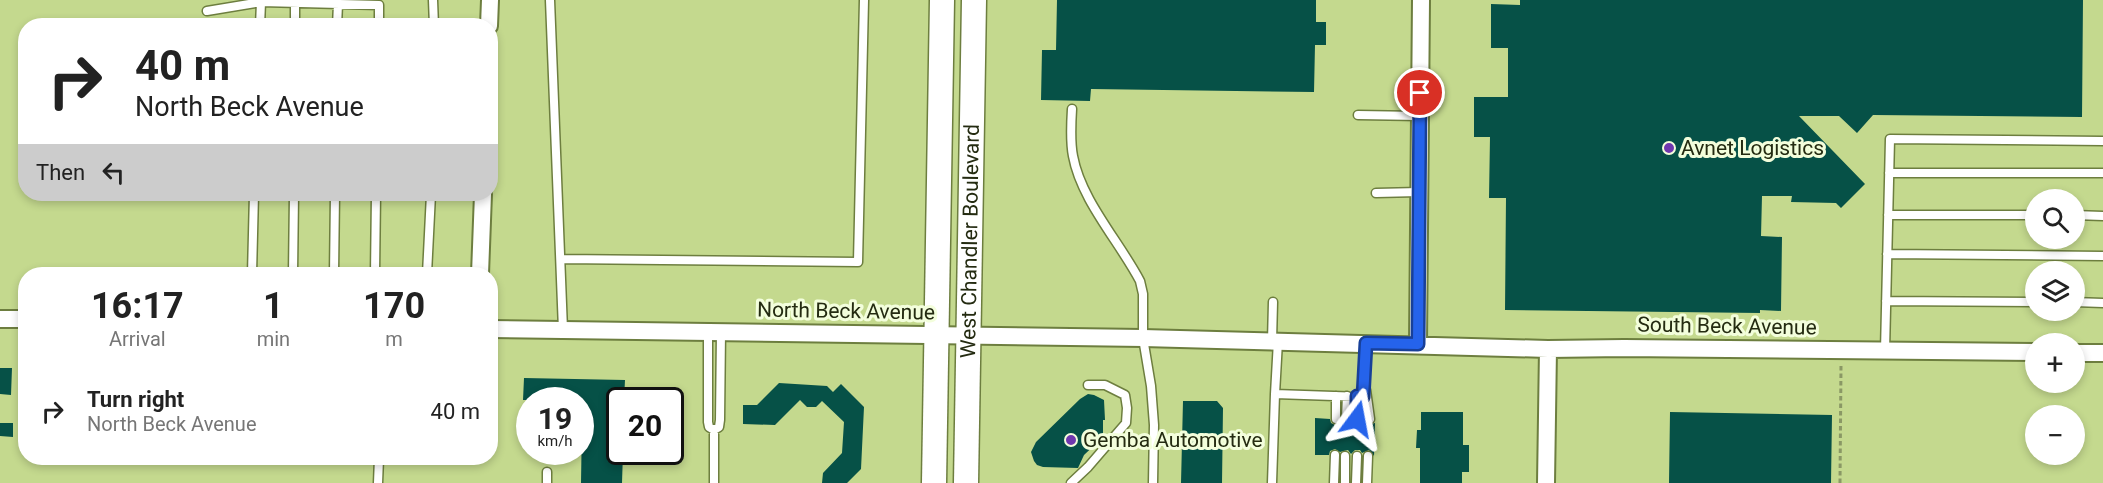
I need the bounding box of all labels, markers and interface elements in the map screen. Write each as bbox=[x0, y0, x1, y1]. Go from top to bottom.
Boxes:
text: 40 m bbox=[135, 41, 230, 90]
icon: right bbox=[36, 42, 114, 120]
pin bbox=[1394, 67, 1445, 118]
icon: arrive bbox=[1403, 76, 1436, 109]
text: North Beck Avenue bbox=[135, 91, 364, 123]
street label: West Chandler Boulevard bbox=[956, 124, 984, 358]
place label: Avnet Logistics bbox=[1681, 136, 1824, 160]
marker: Avnet Logistics bbox=[1662, 141, 1676, 155]
icon: left bbox=[97, 156, 130, 189]
text: Then bbox=[36, 160, 85, 185]
map controls bbox=[2025, 189, 2085, 465]
button: search bbox=[2025, 189, 2085, 249]
button: layers bbox=[2025, 261, 2085, 321]
text: 16:17 bbox=[91, 285, 184, 327]
text: 1 bbox=[263, 285, 284, 327]
text: 170 bbox=[363, 285, 425, 327]
street label: North Beck Avenue bbox=[757, 297, 935, 325]
street label: South Beck Avenue bbox=[1637, 312, 1817, 340]
text: Arrival bbox=[109, 327, 166, 351]
text: min bbox=[257, 327, 290, 351]
text: m bbox=[385, 327, 403, 351]
button: + bbox=[2025, 333, 2085, 393]
text: Turn right bbox=[87, 387, 184, 412]
speed limit sign: 20 bbox=[606, 387, 684, 465]
position arrow bbox=[1325, 387, 1389, 451]
icon: right bbox=[36, 395, 69, 428]
text: 40 m bbox=[431, 399, 480, 424]
text: 19 bbox=[538, 401, 572, 436]
button: − bbox=[2025, 405, 2085, 465]
text: North Beck Avenue bbox=[87, 412, 257, 436]
place label: Gemba Automotive bbox=[1083, 428, 1263, 452]
text: km/h bbox=[537, 432, 573, 450]
marker: Gemba Automotive bbox=[1064, 433, 1078, 447]

